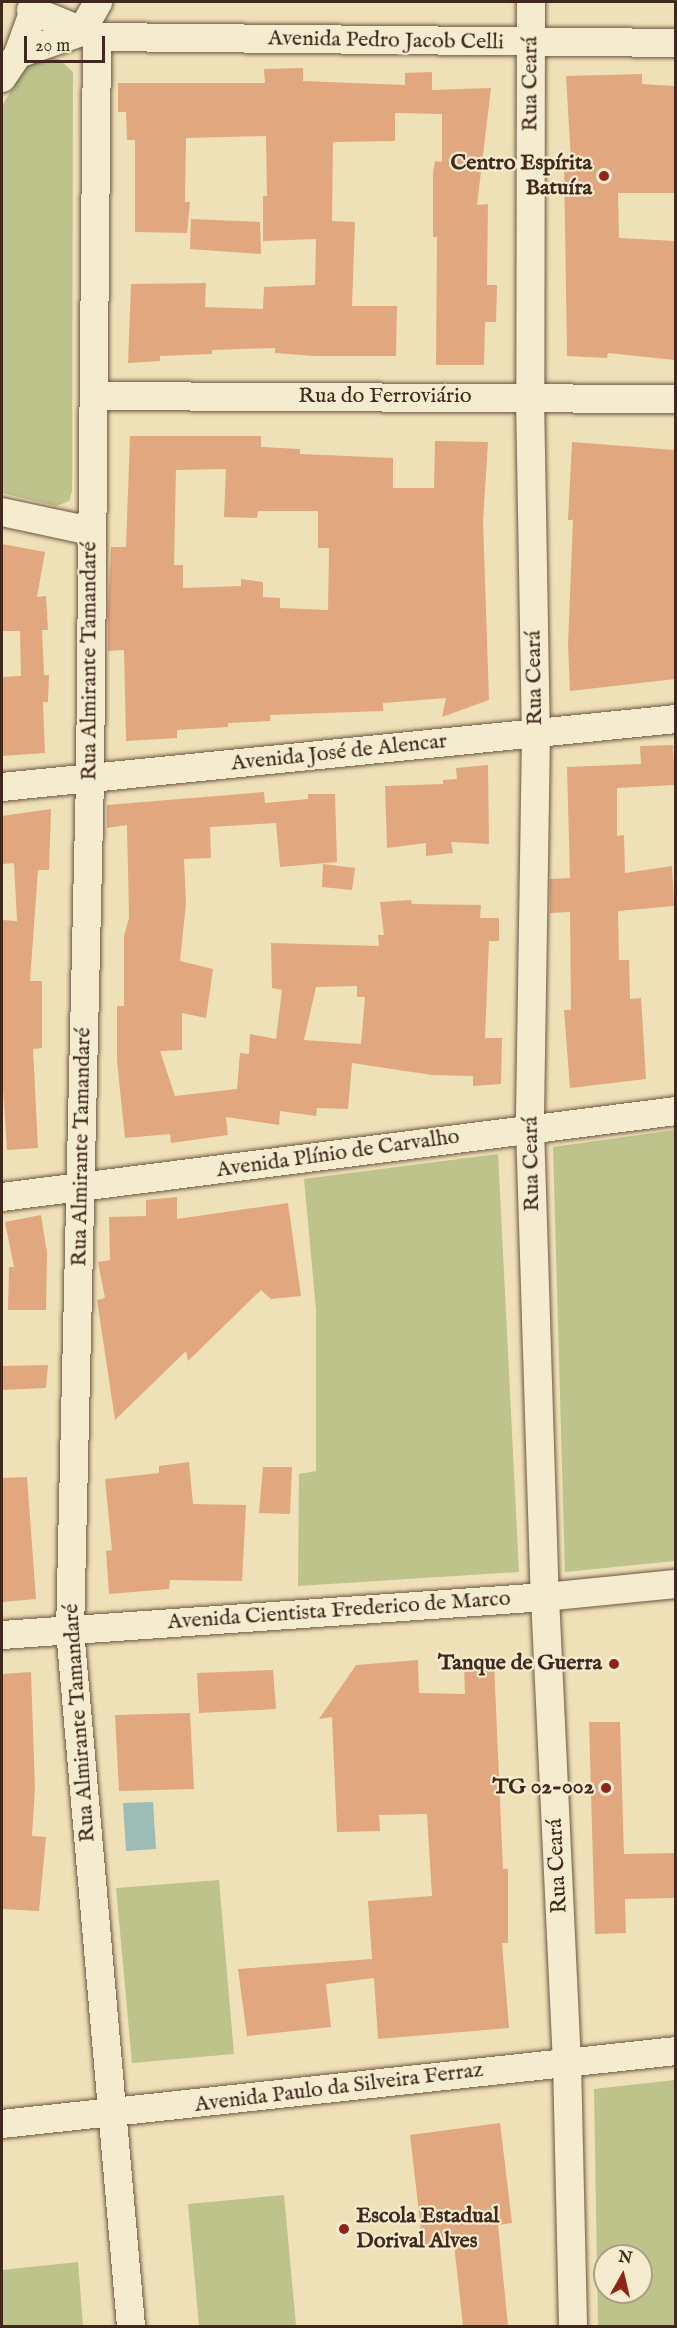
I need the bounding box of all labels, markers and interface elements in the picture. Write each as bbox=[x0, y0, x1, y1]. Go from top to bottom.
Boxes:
scale bar bbox=[27, 24, 108, 62]
street label: Avenida Pedro Jacob Celli bbox=[268, 26, 504, 56]
text: 20 m bbox=[35, 35, 70, 58]
street label: Rua Ceará bbox=[518, 36, 544, 132]
place label: Centro Espírita Batuíra bbox=[451, 150, 592, 202]
marker: Centro Espírita Batuíra bbox=[597, 169, 611, 183]
street label: Rua do Ferroviário bbox=[298, 384, 472, 410]
street label: Rua Almirante Tamandaré bbox=[77, 541, 103, 781]
street label: Rua Ceará bbox=[521, 630, 549, 726]
street label: Avenida José de Alencar bbox=[230, 729, 448, 777]
street label: Rua Almirante Tamandaré bbox=[67, 1027, 97, 1267]
street label: Rua Ceará bbox=[518, 1116, 546, 1212]
street label: Avenida Plínio de Carvalho bbox=[215, 1124, 461, 1184]
street label: Avenida Cientista Frederico de Marco bbox=[167, 1586, 511, 1636]
street label: Rua Almirante Tamandaré bbox=[58, 1603, 102, 1843]
place label: Tanque de Guerra bbox=[438, 1651, 602, 1677]
marker: Tanque de Guerra bbox=[607, 1657, 621, 1671]
place label: TG 02-002 bbox=[492, 1775, 594, 1801]
marker: TG 02-002 bbox=[599, 1781, 613, 1795]
street label: Rua Ceará bbox=[542, 1818, 574, 1914]
street label: Avenida Paulo da Silveira Ferraz bbox=[193, 2057, 485, 2119]
place label: Escola Estadual Dorival Alves bbox=[356, 2203, 499, 2254]
marker: Escola Estadual Dorival Alves bbox=[337, 2222, 351, 2236]
north arrow bbox=[593, 2244, 653, 2304]
text: N bbox=[617, 2247, 633, 2269]

